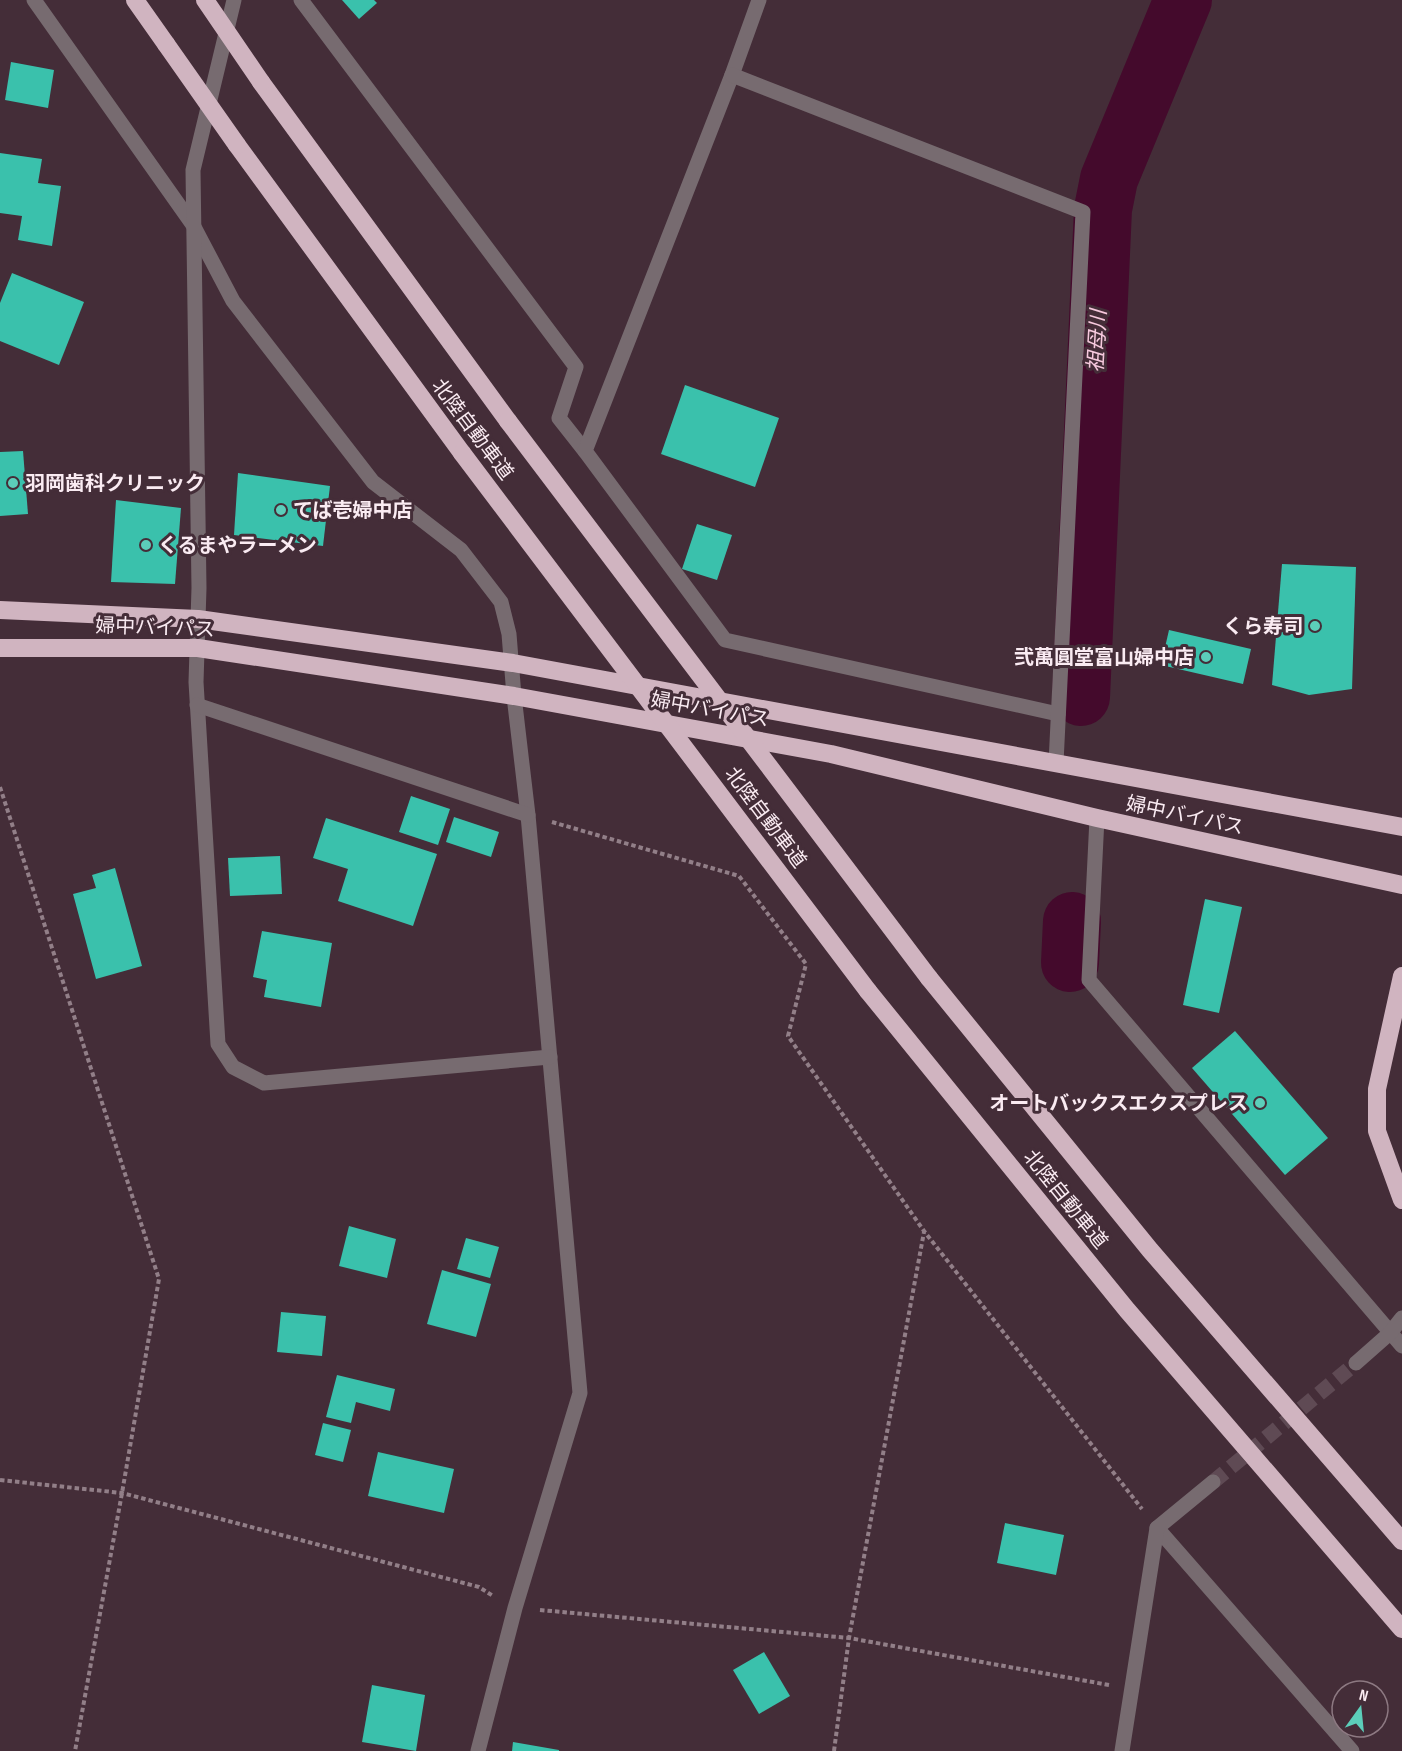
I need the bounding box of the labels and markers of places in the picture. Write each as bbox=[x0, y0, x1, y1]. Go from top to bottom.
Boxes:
place label: 羽岡歯科クリニック bbox=[25, 472, 205, 496]
marker: 羽岡歯科クリニック bbox=[6, 476, 20, 490]
place label: てば壱婦中店 bbox=[293, 499, 413, 523]
marker: てば壱婦中店 bbox=[274, 503, 288, 517]
place label: くるまやラーメン bbox=[158, 534, 317, 558]
marker: くるまやラーメン bbox=[139, 538, 153, 552]
place label: くら寿司 bbox=[1223, 615, 1303, 639]
marker: くら寿司 bbox=[1308, 619, 1322, 633]
place label: 弐萬圓堂富山婦中店 bbox=[1014, 646, 1194, 670]
marker: 弐萬圓堂富山婦中店 bbox=[1199, 650, 1213, 664]
place label: オートバックスエクスプレス bbox=[989, 1092, 1248, 1116]
marker: オートバックスエクスプレス bbox=[1253, 1096, 1267, 1110]

